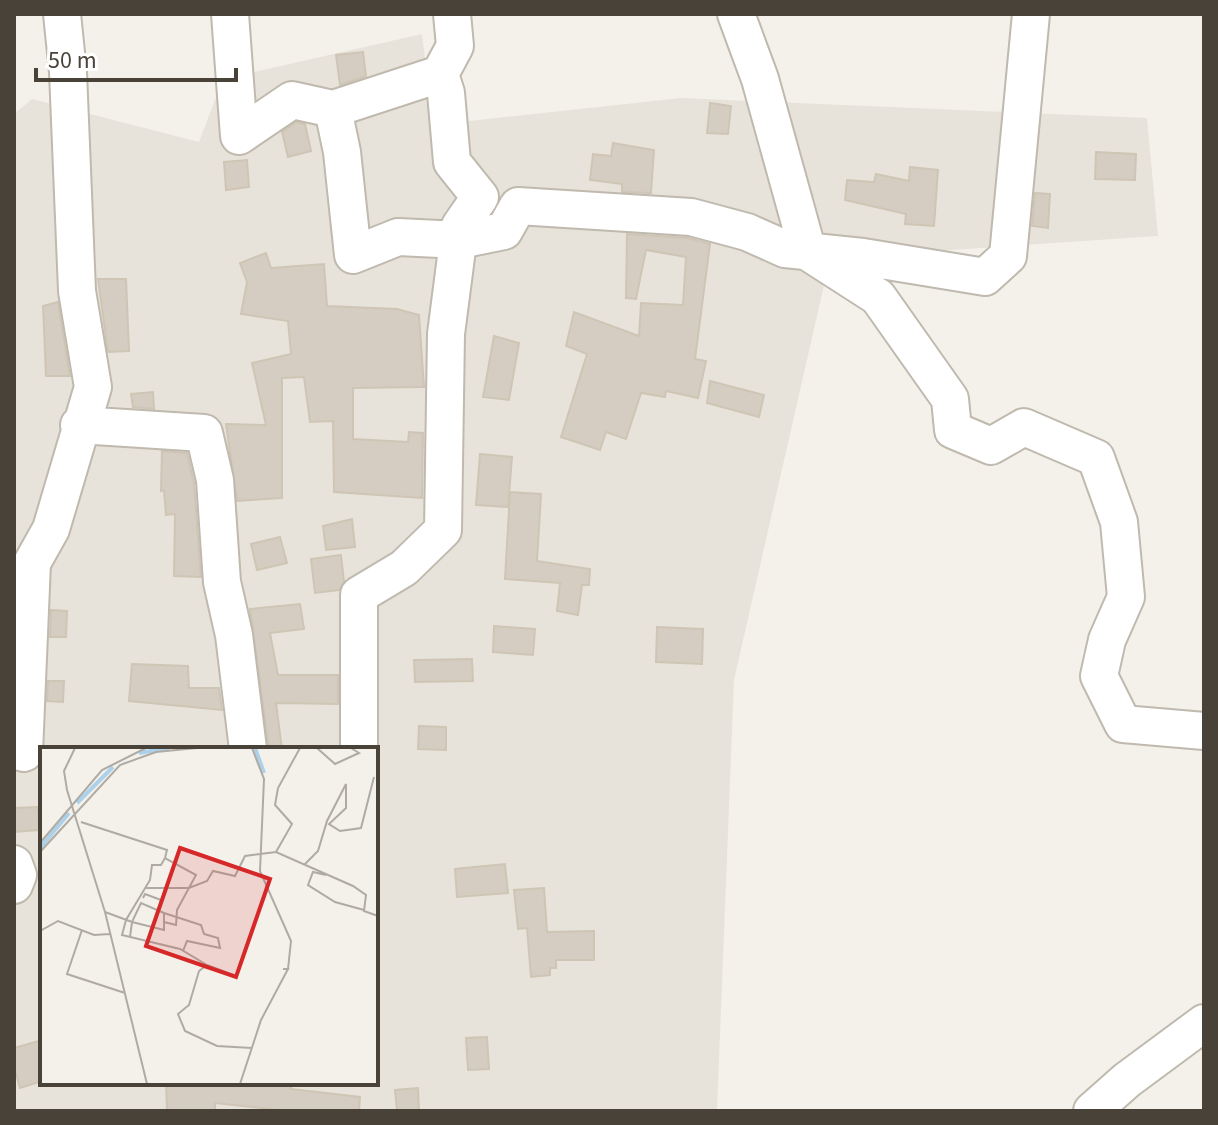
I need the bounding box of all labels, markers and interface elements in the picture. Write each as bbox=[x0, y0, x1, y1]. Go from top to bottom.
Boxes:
scale bar bbox=[36, 32, 236, 82]
text: 50 m bbox=[48, 43, 97, 78]
inset map bbox=[40, 747, 378, 1085]

